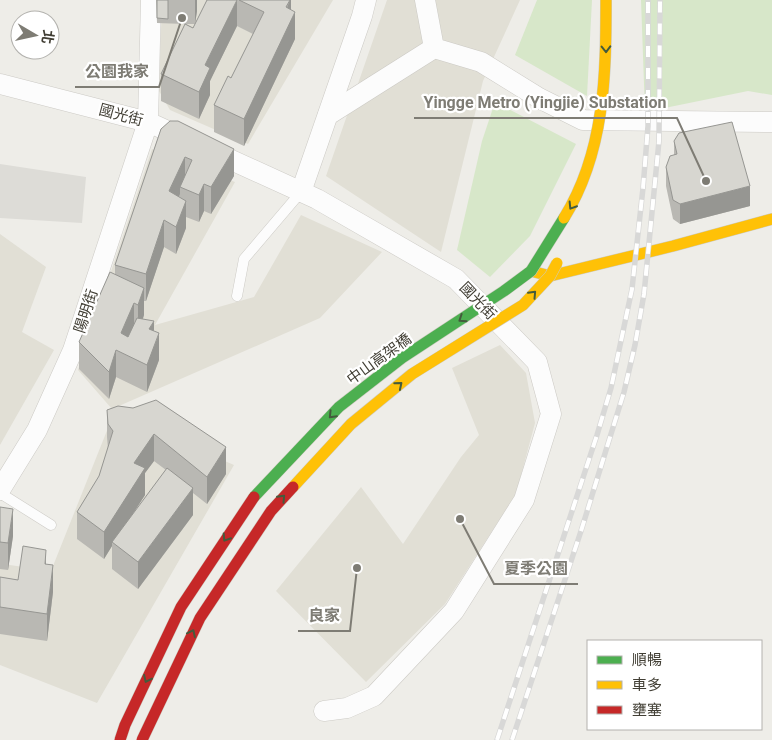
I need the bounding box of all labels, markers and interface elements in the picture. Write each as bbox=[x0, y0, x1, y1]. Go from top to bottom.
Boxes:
north arrow bbox=[10, 10, 60, 60]
text: 北 bbox=[39, 29, 57, 45]
one-way arrow bbox=[601, 45, 611, 53]
callout: 公園我家 bbox=[75, 56, 159, 87]
text: 公園我家 bbox=[85, 62, 149, 81]
callout: Yingge Metro (Yingjie) Substation bbox=[414, 87, 677, 118]
text: Yingge Metro (Yingjie) Substation bbox=[423, 93, 667, 112]
street label: 國光街 bbox=[97, 100, 145, 130]
one-way arrow bbox=[568, 200, 578, 209]
street label: 國光街 bbox=[456, 279, 500, 323]
street label: 陽明街 bbox=[70, 287, 102, 335]
one-way arrow bbox=[527, 291, 536, 300]
one-way arrow bbox=[459, 313, 468, 322]
street label: 中山高架橋 bbox=[343, 330, 415, 388]
one-way arrow bbox=[393, 381, 402, 390]
one-way arrow bbox=[328, 409, 337, 418]
one-way arrow bbox=[277, 495, 286, 504]
one-way arrow bbox=[223, 533, 233, 542]
callout: 夏季公園 bbox=[494, 553, 578, 584]
text: 夏季公園 bbox=[504, 559, 568, 578]
callout: 良家 bbox=[298, 600, 350, 631]
text: 良家 bbox=[308, 606, 340, 625]
one-way arrow bbox=[186, 629, 197, 638]
legend bbox=[587, 640, 762, 730]
text: 順暢 bbox=[632, 651, 662, 669]
one-way arrow bbox=[143, 674, 153, 683]
text: 車多 bbox=[632, 676, 662, 694]
text: 壅塞 bbox=[632, 701, 662, 719]

